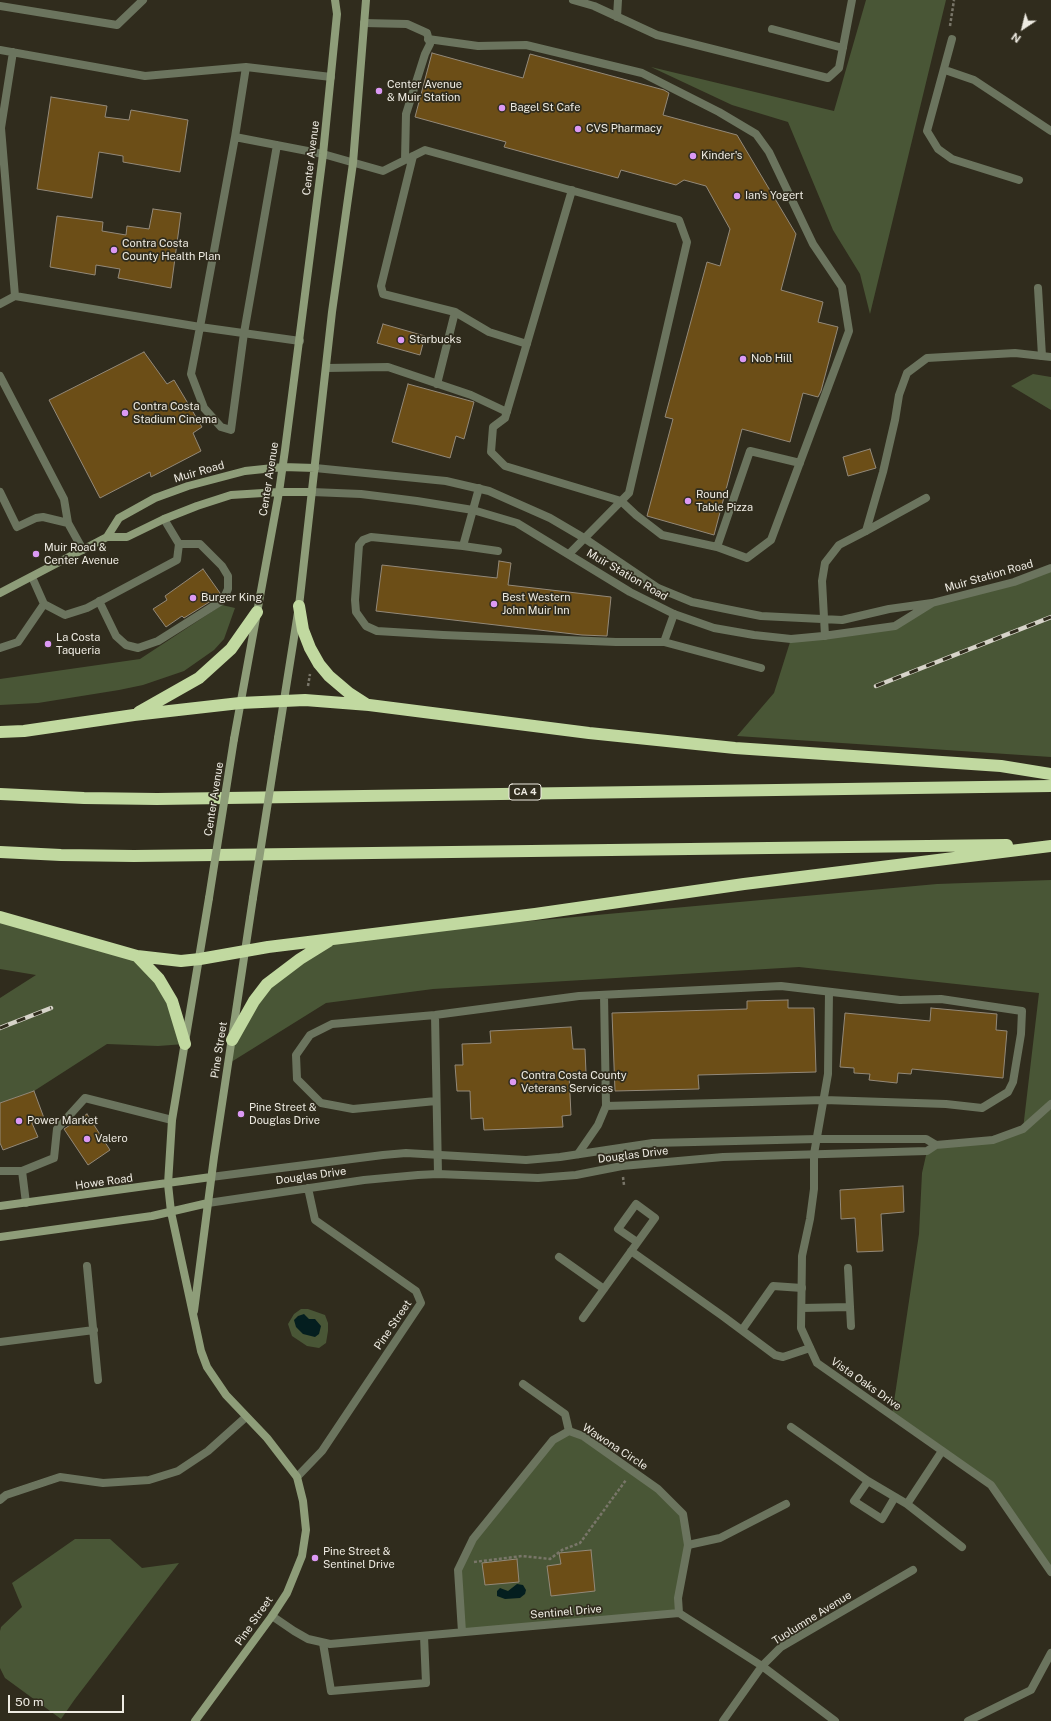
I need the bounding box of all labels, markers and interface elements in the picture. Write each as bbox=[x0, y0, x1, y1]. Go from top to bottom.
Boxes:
north arrow bbox=[1003, 8, 1043, 48]
text: N bbox=[1009, 30, 1023, 45]
place label: Center Avenue & Muir Station bbox=[387, 78, 462, 104]
marker: Center Avenue & Muir Station bbox=[374, 86, 384, 96]
place label: Bagel St Cafe bbox=[510, 101, 580, 115]
marker: Bagel St Cafe bbox=[497, 103, 507, 113]
street label: Center Avenue bbox=[300, 120, 322, 196]
place label: CVS Pharmacy bbox=[586, 122, 662, 136]
marker: CVS Pharmacy bbox=[573, 124, 583, 134]
place label: Kinder's bbox=[701, 149, 742, 163]
marker: Kinder's bbox=[688, 151, 698, 161]
place label: Ian's Yogert bbox=[745, 189, 804, 203]
marker: Ian's Yogert bbox=[732, 191, 742, 201]
place label: Contra Costa County Health Plan bbox=[122, 237, 221, 263]
marker: Contra Costa County Health Plan bbox=[109, 245, 119, 255]
place label: Starbucks bbox=[409, 333, 461, 347]
marker: Starbucks bbox=[396, 335, 406, 345]
place label: Nob Hill bbox=[751, 352, 792, 366]
marker: Nob Hill bbox=[738, 354, 748, 364]
place label: Contra Costa Stadium Cinema bbox=[133, 400, 217, 426]
marker: Contra Costa Stadium Cinema bbox=[120, 408, 130, 418]
street label: Center Avenue bbox=[257, 441, 281, 517]
street label: Muir Road bbox=[172, 458, 226, 486]
place label: Round Table Pizza bbox=[696, 488, 753, 514]
marker: Round Table Pizza bbox=[683, 496, 693, 506]
place label: Muir Road & Center Avenue bbox=[44, 541, 119, 567]
street label: Muir Station Road bbox=[584, 546, 670, 604]
marker: Muir Road & Center Avenue bbox=[31, 549, 41, 559]
street label: Muir Station Road bbox=[943, 557, 1035, 595]
place label: Burger King bbox=[201, 591, 262, 605]
place label: Best Western John Muir Inn bbox=[502, 591, 571, 617]
marker: Burger King bbox=[188, 593, 198, 603]
marker: Best Western John Muir Inn bbox=[489, 599, 499, 609]
place label: La Costa Taqueria bbox=[56, 631, 100, 657]
marker: La Costa Taqueria bbox=[43, 639, 53, 649]
street label: Center Avenue bbox=[202, 761, 226, 837]
road number: CA 4 bbox=[509, 784, 541, 800]
street label: Pine Street bbox=[208, 1021, 230, 1079]
place label: Contra Costa County Veterans Services bbox=[521, 1069, 627, 1095]
marker: Contra Costa County Veterans Services bbox=[508, 1077, 518, 1087]
place label: Pine Street & Douglas Drive bbox=[249, 1101, 320, 1127]
marker: Pine Street & Douglas Drive bbox=[236, 1109, 246, 1119]
place label: Power Market bbox=[27, 1114, 98, 1128]
marker: Power Market bbox=[14, 1116, 24, 1126]
place label: Valero bbox=[95, 1132, 128, 1146]
marker: Valero bbox=[82, 1134, 92, 1144]
street label: Douglas Drive bbox=[597, 1144, 669, 1166]
street label: Douglas Drive bbox=[275, 1165, 347, 1187]
street label: Howe Road bbox=[74, 1171, 134, 1193]
street label: Pine Street bbox=[372, 1298, 414, 1352]
street label: Vista Oaks Drive bbox=[828, 1355, 904, 1413]
street label: Wawona Circle bbox=[580, 1421, 650, 1473]
place label: Pine Street & Sentinel Drive bbox=[323, 1545, 395, 1571]
marker: Pine Street & Sentinel Drive bbox=[310, 1553, 320, 1563]
street label: Tuolumne Avenue bbox=[770, 1588, 854, 1648]
street label: Pine Street bbox=[232, 1594, 276, 1648]
street label: Sentinel Drive bbox=[530, 1602, 602, 1622]
scale bar bbox=[10, 1687, 126, 1713]
text: 50 m bbox=[15, 1695, 43, 1709]

